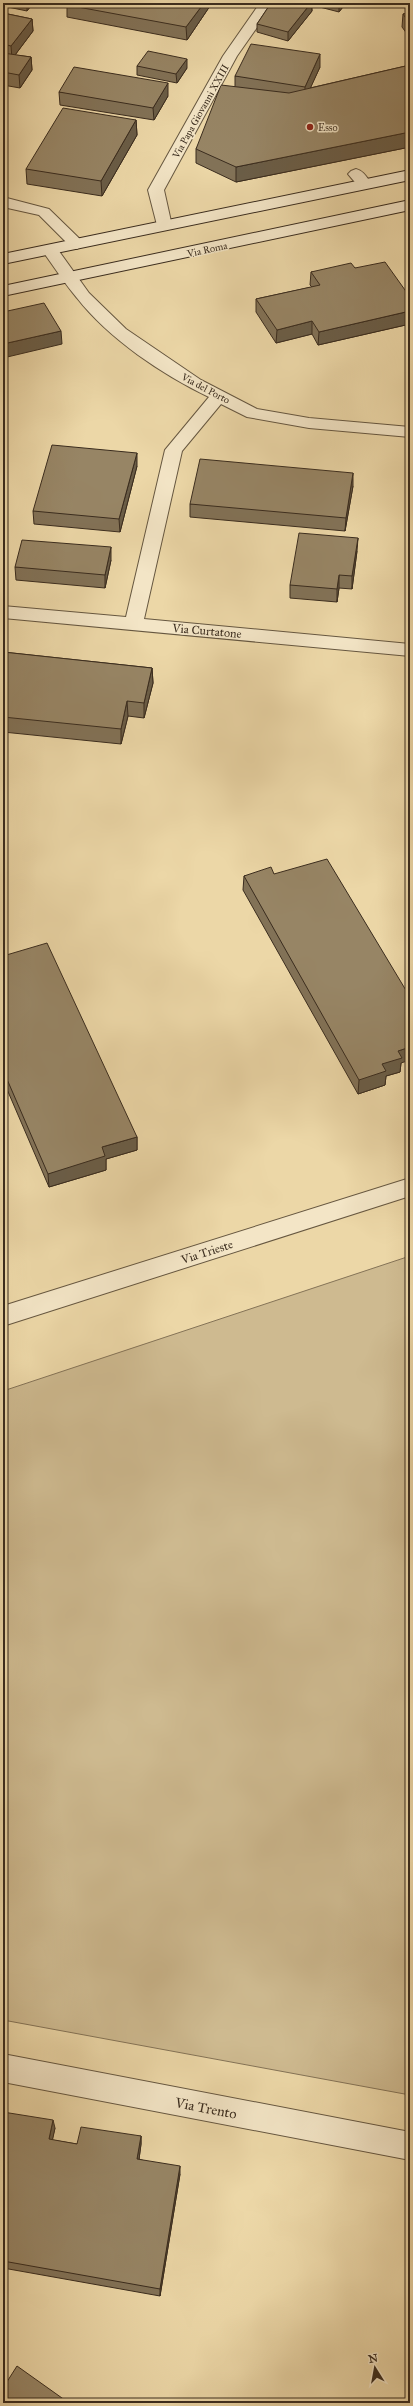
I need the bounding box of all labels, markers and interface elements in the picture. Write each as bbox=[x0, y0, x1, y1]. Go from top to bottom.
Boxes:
street label: Via Papa Giovanni XXIII bbox=[170, 62, 232, 161]
marker: Esso bbox=[305, 122, 315, 132]
place label: Esso bbox=[318, 122, 338, 134]
street label: Via Roma bbox=[185, 240, 229, 260]
street label: Via del Porto bbox=[178, 371, 232, 407]
street label: Via Curtatone bbox=[171, 621, 242, 641]
street label: Via Trieste bbox=[178, 1237, 235, 1267]
street label: Via Trento bbox=[173, 2094, 238, 2123]
north arrow bbox=[355, 2348, 395, 2388]
text: N bbox=[367, 2351, 380, 2366]

